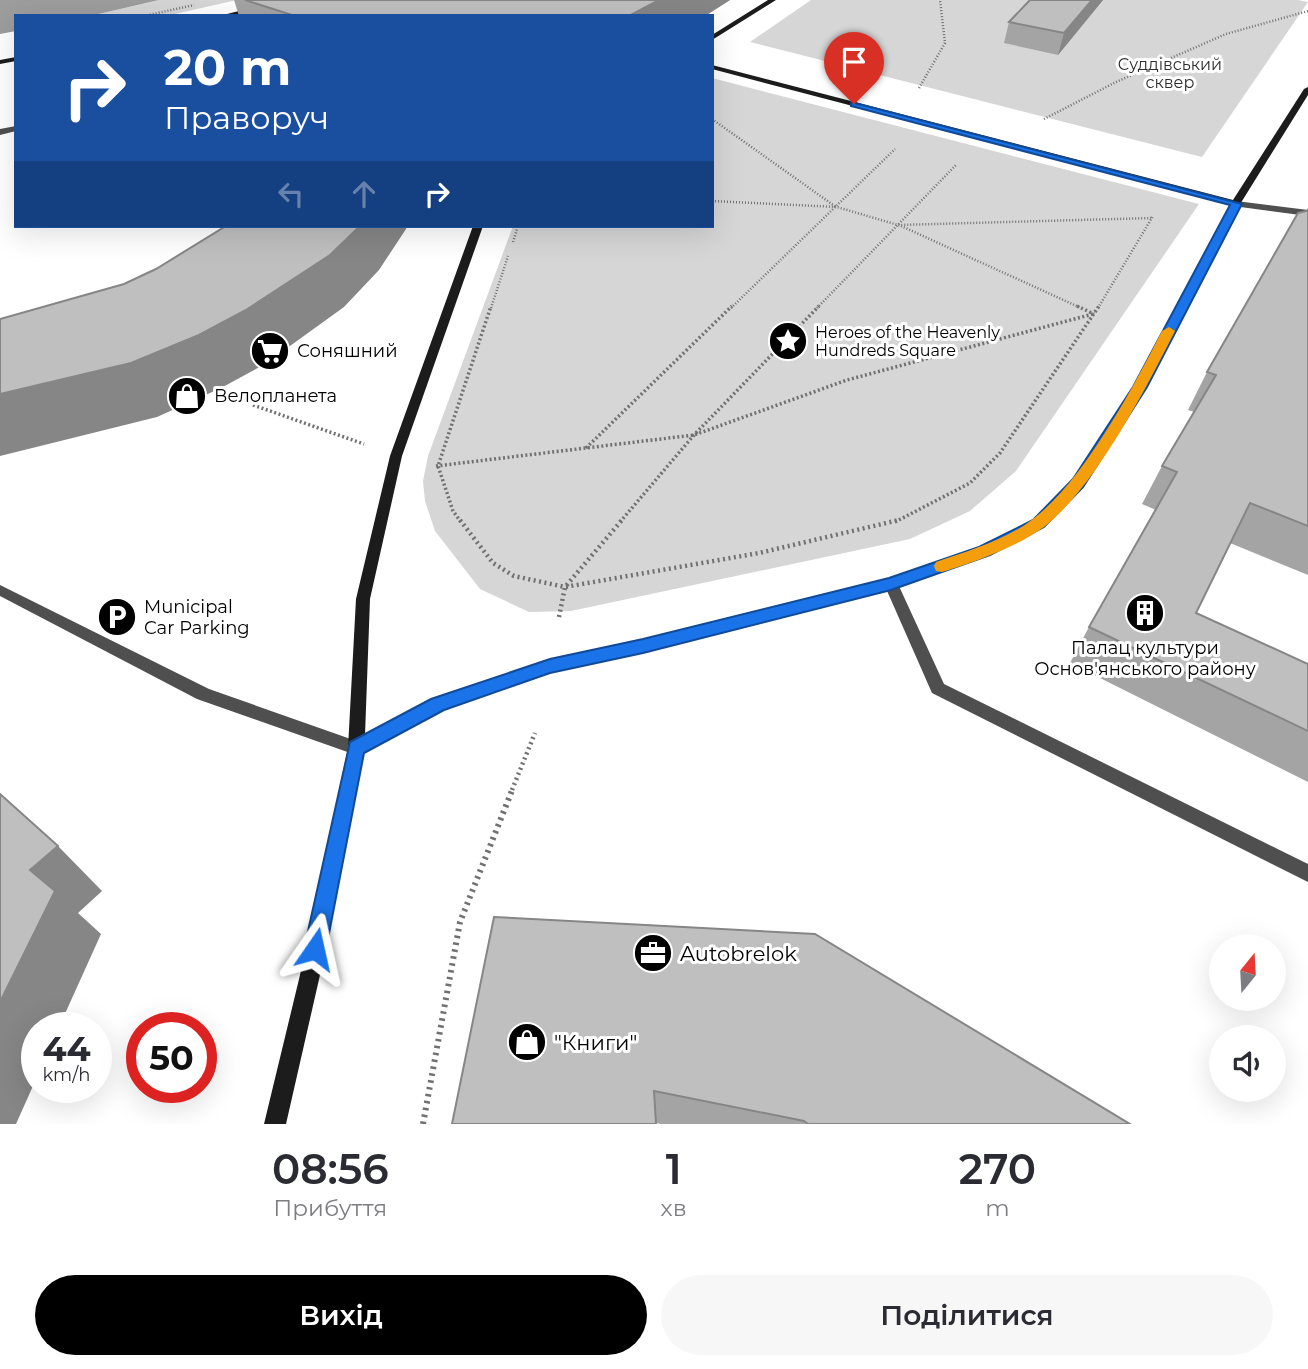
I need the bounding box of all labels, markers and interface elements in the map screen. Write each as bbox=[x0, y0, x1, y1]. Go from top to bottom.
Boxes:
pin bbox=[824, 32, 884, 104]
text: 20 m bbox=[164, 38, 291, 97]
icon: right bbox=[49, 42, 140, 133]
icon: arrive bbox=[835, 43, 873, 81]
park label: Суддівський сквер bbox=[1118, 55, 1222, 92]
text: Праворуч bbox=[164, 98, 329, 137]
icon: left bbox=[272, 175, 310, 213]
icon: ahead bbox=[345, 175, 383, 213]
icon: right bbox=[418, 175, 456, 213]
place icon: Heroes of the Heavenly Hundreds Square bbox=[767, 320, 809, 362]
place label: Heroes of the Heavenly Hundreds Square bbox=[815, 323, 1000, 360]
supermarket icon: Соняшний bbox=[249, 330, 291, 372]
place label: Соняшний bbox=[297, 340, 398, 362]
shop icon: Велопланета bbox=[166, 375, 208, 417]
place label: Велопланета bbox=[214, 385, 337, 407]
building icon: Палац культури Основ'янського району bbox=[1124, 592, 1166, 634]
parking icon: Municipal Car Parking bbox=[96, 596, 138, 638]
place label: Municipal Car Parking bbox=[144, 596, 250, 639]
place label: Палац культури Основ'янського району bbox=[1034, 637, 1256, 680]
position arrow bbox=[278, 912, 352, 986]
office icon: Autobrelok bbox=[632, 932, 674, 974]
north arrow bbox=[1209, 934, 1286, 1012]
map controls bbox=[1209, 934, 1286, 1102]
place label: Autobrelok bbox=[680, 941, 797, 966]
speed limit sign: 50 bbox=[126, 1012, 217, 1103]
shop icon: "Книги" bbox=[506, 1021, 548, 1063]
button: sound bbox=[1209, 1025, 1286, 1102]
text: 44 bbox=[42, 1027, 91, 1070]
place label: "Книги" bbox=[554, 1030, 637, 1055]
text: km/h bbox=[42, 1064, 91, 1086]
text: 08:56 bbox=[272, 1143, 389, 1195]
text: 1 bbox=[666, 1143, 682, 1195]
text: 270 bbox=[959, 1143, 1036, 1195]
text: Прибуття bbox=[273, 1194, 387, 1222]
text: хв bbox=[661, 1194, 687, 1222]
text: m bbox=[985, 1194, 1010, 1222]
button: Вихід bbox=[35, 1275, 647, 1355]
button: Поділитися bbox=[661, 1275, 1273, 1355]

